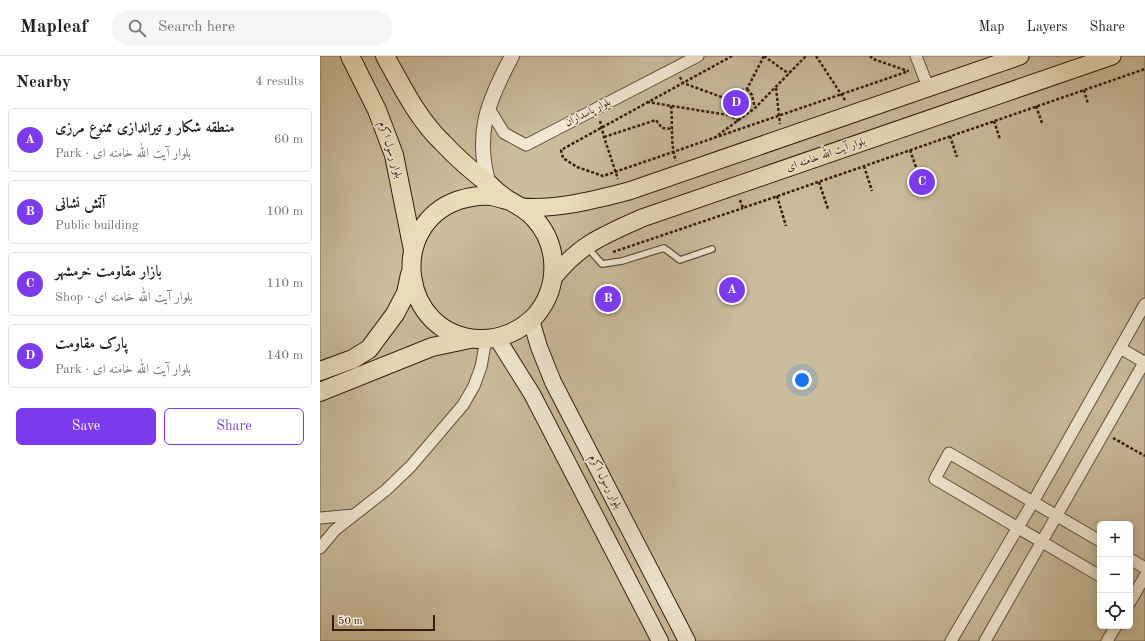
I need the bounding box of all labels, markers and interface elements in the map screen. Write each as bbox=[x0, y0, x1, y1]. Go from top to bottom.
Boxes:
search box bbox=[112, 10, 392, 46]
icon: search bbox=[126, 17, 148, 39]
text: Mapleaf bbox=[20, 18, 88, 37]
text: Search here bbox=[158, 20, 235, 35]
text: Map bbox=[979, 20, 1005, 34]
text: Layers bbox=[1027, 20, 1068, 34]
text: Share bbox=[1090, 20, 1125, 34]
text: Nearby bbox=[16, 74, 71, 91]
text: 4 results bbox=[255, 75, 304, 88]
pin: D bbox=[723, 88, 749, 118]
street label: بلوار پاسداران bbox=[563, 97, 613, 130]
street label: بلوار رسول اکرم bbox=[373, 120, 406, 181]
text: منطقه شکار و تیراندازی ممنوع مرزی bbox=[55, 121, 235, 136]
street label: بلوار آیت الله خامنه ای bbox=[783, 132, 867, 174]
text: A bbox=[25, 133, 35, 146]
text: 60 m bbox=[274, 133, 303, 146]
text: Park · بلوار آیت الله خامنه ای bbox=[55, 147, 191, 160]
pin: C bbox=[909, 167, 935, 197]
text: آتش نشانی bbox=[55, 197, 105, 212]
text: B bbox=[25, 205, 35, 218]
text: 100 m bbox=[266, 205, 303, 218]
text: Public building bbox=[55, 219, 139, 232]
text: بازار مقاومت خرمشهر bbox=[55, 265, 162, 280]
pin: A bbox=[719, 275, 745, 305]
text: C bbox=[26, 277, 34, 290]
text: 110 m bbox=[266, 277, 303, 290]
pin: B bbox=[595, 284, 621, 314]
text: Shop · بلوار آیت الله خامنه ای bbox=[55, 291, 193, 304]
text: پارک مقاومت bbox=[55, 337, 127, 352]
text: D bbox=[25, 349, 35, 362]
text: 140 m bbox=[266, 349, 303, 362]
text: Park · بلوار آیت الله خامنه ای bbox=[55, 363, 191, 376]
your location bbox=[792, 370, 812, 390]
button: Save bbox=[16, 408, 156, 445]
button: Share bbox=[164, 408, 304, 445]
street label: بلوار رسول اکرم bbox=[584, 452, 625, 512]
map controls bbox=[1097, 521, 1133, 629]
button: + bbox=[1097, 521, 1133, 557]
button: − bbox=[1097, 557, 1133, 593]
button: locate bbox=[1097, 593, 1133, 629]
scale bar bbox=[332, 613, 435, 632]
text: 50 m bbox=[338, 616, 363, 627]

